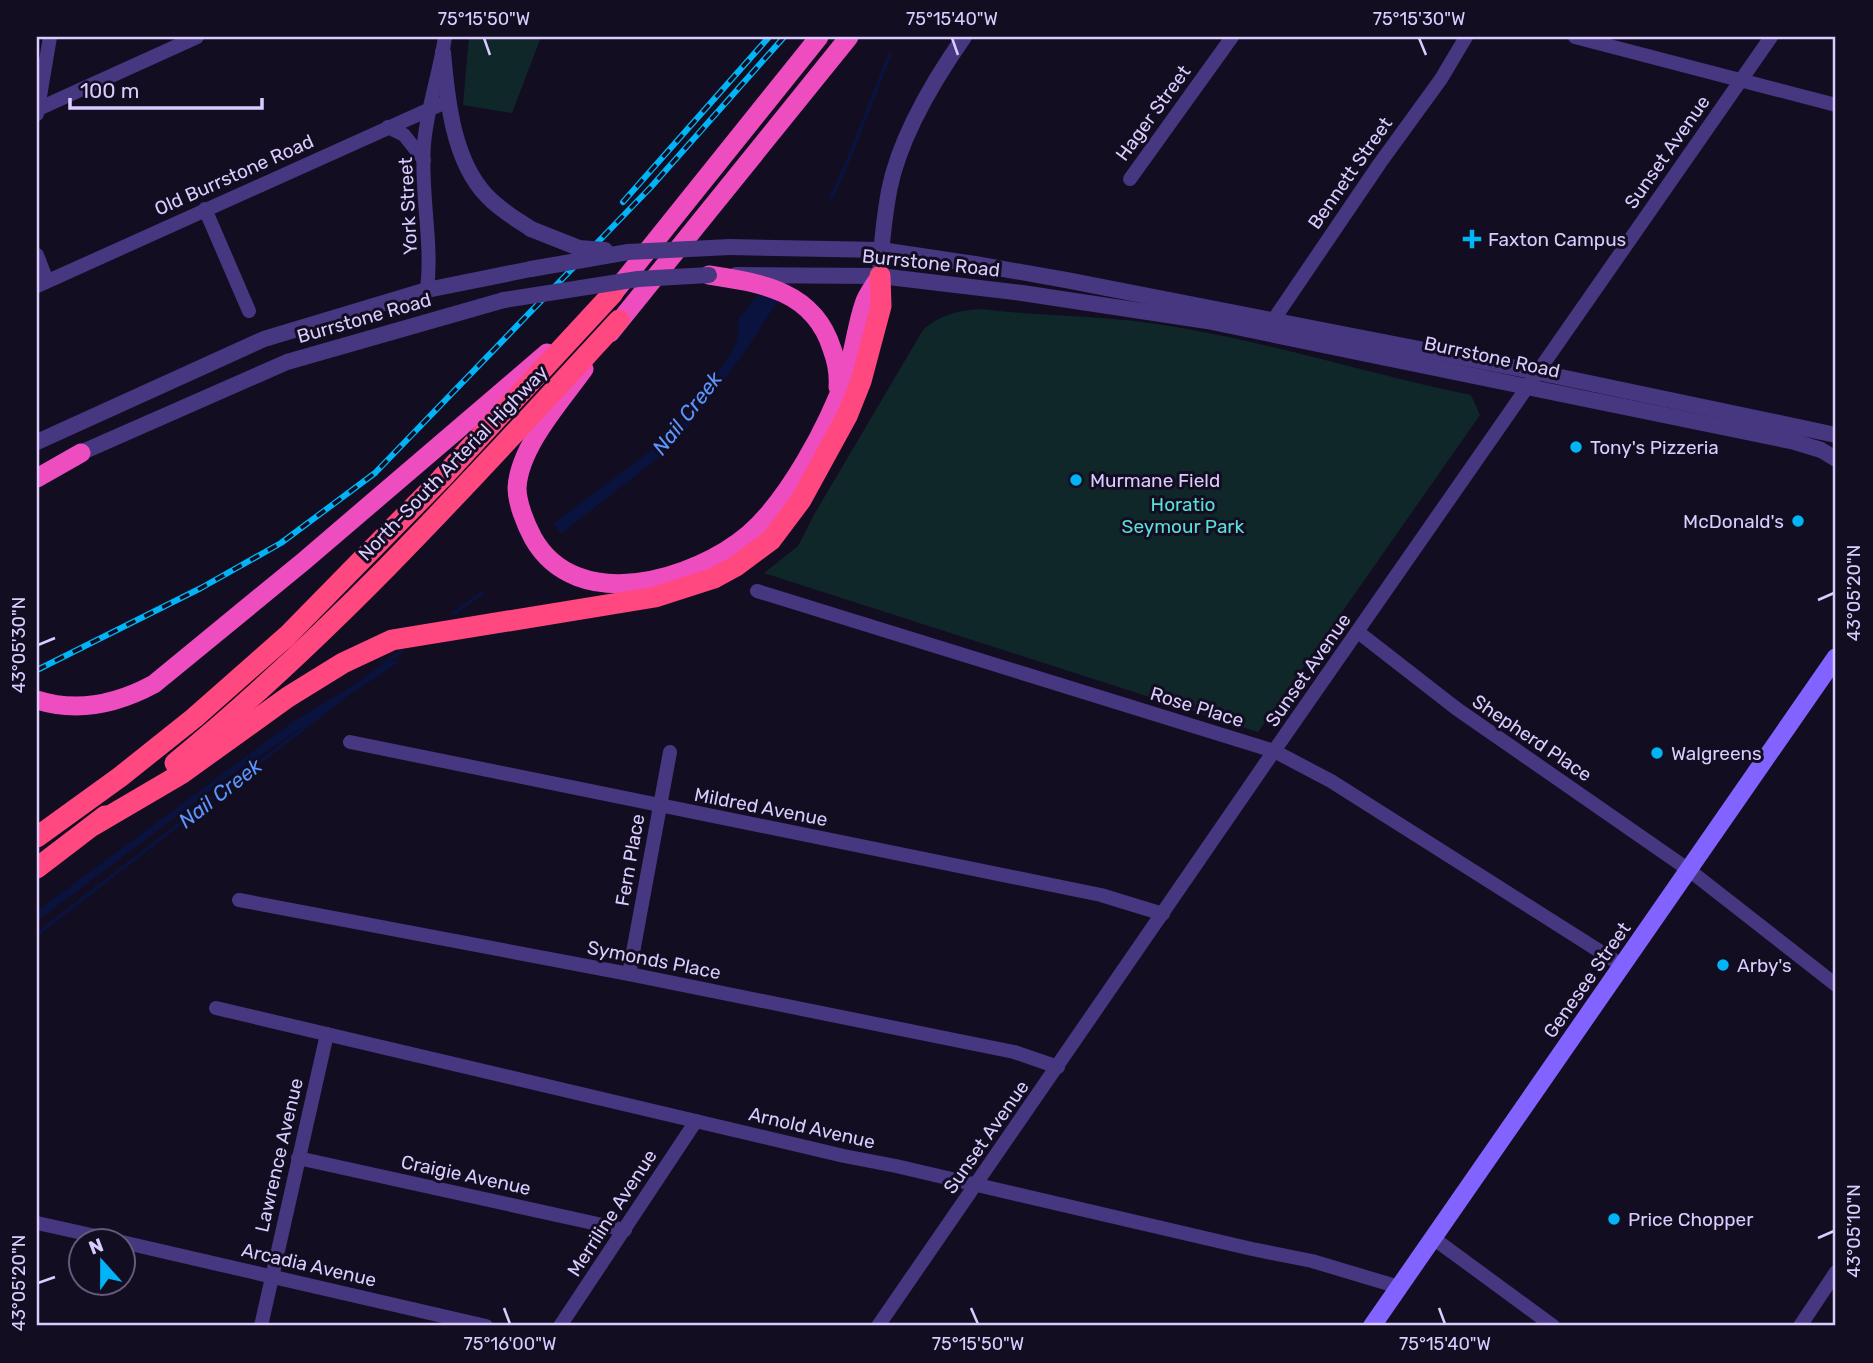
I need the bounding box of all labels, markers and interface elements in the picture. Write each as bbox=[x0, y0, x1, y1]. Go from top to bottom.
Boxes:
text: 75°15'50"W bbox=[438, 8, 530, 30]
text: 75°15'40"W bbox=[906, 8, 998, 30]
text: 75°15'30"W bbox=[1373, 8, 1465, 30]
street label: Hager Street bbox=[1111, 60, 1196, 165]
scale bar bbox=[70, 66, 262, 110]
text: 100 m bbox=[80, 78, 139, 103]
street label: Sunset Avenue bbox=[1619, 91, 1715, 213]
street label: Bennett Street bbox=[1303, 112, 1397, 233]
street label: Old Burrstone Road bbox=[151, 130, 317, 220]
street label: York Street bbox=[394, 156, 422, 256]
place label: Faxton Campus bbox=[1488, 228, 1626, 251]
marker: Faxton Campus bbox=[1462, 229, 1482, 249]
street label: Burrstone Road bbox=[861, 244, 1001, 282]
street label: Burrstone Road bbox=[294, 288, 434, 348]
street label: Burrstone Road bbox=[1422, 331, 1562, 383]
street label: North-South Arterial Highway bbox=[353, 360, 553, 566]
water label: Nail Creek bbox=[647, 366, 728, 460]
place label: Tony's Pizzeria bbox=[1590, 436, 1719, 459]
marker: Tony's Pizzeria bbox=[1568, 439, 1584, 455]
place label: Murmane Field bbox=[1090, 469, 1220, 492]
marker: Murmane Field bbox=[1068, 472, 1084, 488]
park label: Horatio Seymour Park bbox=[1122, 493, 1245, 538]
place label: McDonald's bbox=[1683, 510, 1784, 533]
marker: McDonald's bbox=[1790, 513, 1806, 529]
text: 43°05'20"N bbox=[1843, 545, 1865, 641]
text: 43°05'30"N bbox=[8, 597, 30, 693]
street label: Sunset Avenue bbox=[1260, 609, 1356, 731]
street label: Rose Place bbox=[1147, 682, 1247, 732]
street label: Shepherd Place bbox=[1468, 690, 1596, 786]
place label: Walgreens bbox=[1671, 742, 1762, 765]
marker: Walgreens bbox=[1649, 745, 1665, 761]
water label: Nail Creek bbox=[173, 752, 267, 833]
street label: Mildred Avenue bbox=[692, 783, 830, 831]
street label: Fern Place bbox=[611, 812, 649, 908]
street label: Genesee Street bbox=[1538, 917, 1636, 1042]
street label: Symonds Place bbox=[585, 936, 723, 984]
place label: Arby's bbox=[1737, 954, 1792, 977]
marker: Arby's bbox=[1715, 957, 1731, 973]
street label: Lawrence Avenue bbox=[250, 1076, 308, 1234]
street label: Sunset Avenue bbox=[938, 1076, 1034, 1198]
street label: Arnold Avenue bbox=[747, 1102, 877, 1154]
street label: Merriline Avenue bbox=[562, 1145, 662, 1281]
street label: Craigie Avenue bbox=[399, 1150, 533, 1200]
text: 43°05'10"N bbox=[1843, 1184, 1865, 1278]
place label: Price Chopper bbox=[1628, 1208, 1754, 1231]
marker: Price Chopper bbox=[1606, 1211, 1622, 1227]
north arrow bbox=[66, 1226, 136, 1296]
text: N bbox=[86, 1233, 107, 1260]
text: 43°05'20"N bbox=[8, 1235, 30, 1331]
street label: Arcadia Avenue bbox=[239, 1238, 379, 1292]
text: 75°16'00"W bbox=[464, 1333, 556, 1355]
text: 75°15'50"W bbox=[932, 1333, 1024, 1355]
text: 75°15'40"W bbox=[1399, 1333, 1491, 1355]

